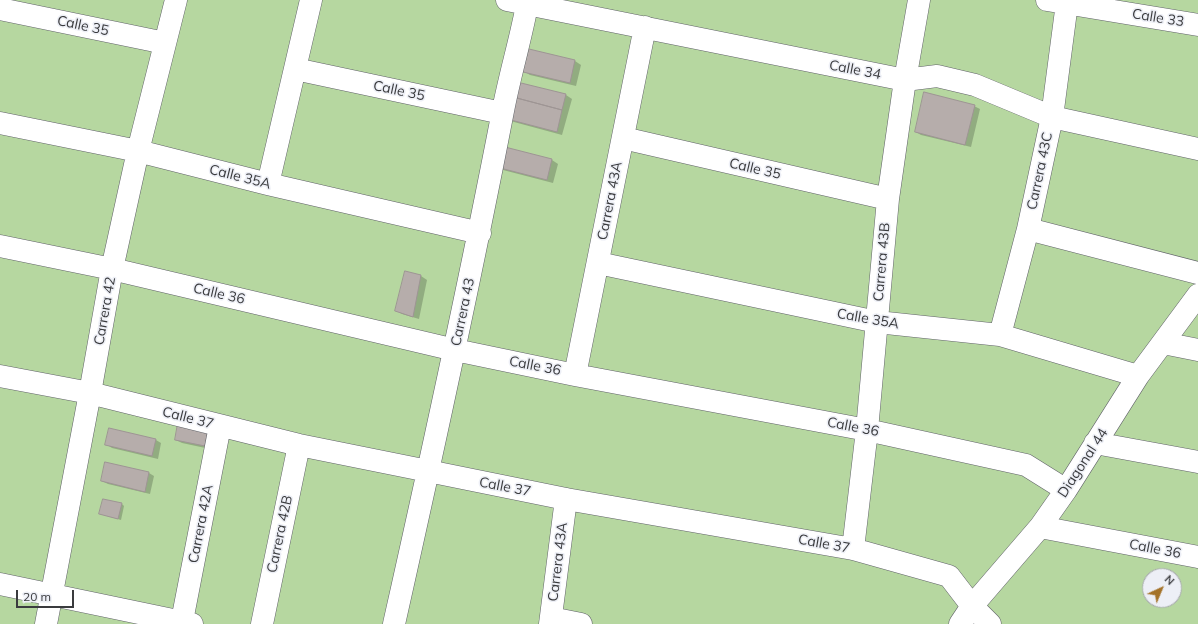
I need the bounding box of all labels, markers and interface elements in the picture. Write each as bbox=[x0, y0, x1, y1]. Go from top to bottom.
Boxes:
street label: Calle 33 bbox=[1131, 6, 1185, 30]
street label: Calle 35 bbox=[56, 12, 110, 40]
street label: Calle 34 bbox=[828, 57, 882, 83]
street label: Calle 35 bbox=[372, 77, 426, 105]
street label: Carrera 43C bbox=[1024, 131, 1056, 211]
street label: Calle 35 bbox=[728, 155, 782, 183]
street label: Carrera 43A bbox=[594, 160, 626, 242]
street label: Calle 35A bbox=[208, 161, 272, 193]
street label: Carrera 43B bbox=[870, 222, 894, 302]
street label: Carrera 42 bbox=[91, 275, 119, 347]
street label: Carrera 43 bbox=[448, 276, 478, 348]
street label: Calle 36 bbox=[192, 280, 246, 308]
street label: Calle 35A bbox=[836, 305, 900, 333]
street label: Calle 36 bbox=[508, 353, 562, 379]
street label: Calle 37 bbox=[161, 404, 215, 432]
street label: Calle 36 bbox=[826, 414, 880, 440]
street label: Diagonal 44 bbox=[1054, 425, 1112, 501]
street label: Calle 37 bbox=[478, 474, 532, 500]
street label: Carrera 42A bbox=[185, 483, 217, 565]
street label: Carrera 42B bbox=[264, 494, 296, 574]
street label: Carrera 43A bbox=[545, 521, 571, 603]
street label: Calle 37 bbox=[797, 531, 851, 557]
street label: Calle 36 bbox=[1128, 536, 1182, 562]
north arrow bbox=[1142, 568, 1182, 608]
text: N bbox=[1162, 572, 1177, 588]
scale bar bbox=[18, 582, 76, 608]
text: 20 m bbox=[23, 589, 51, 604]

